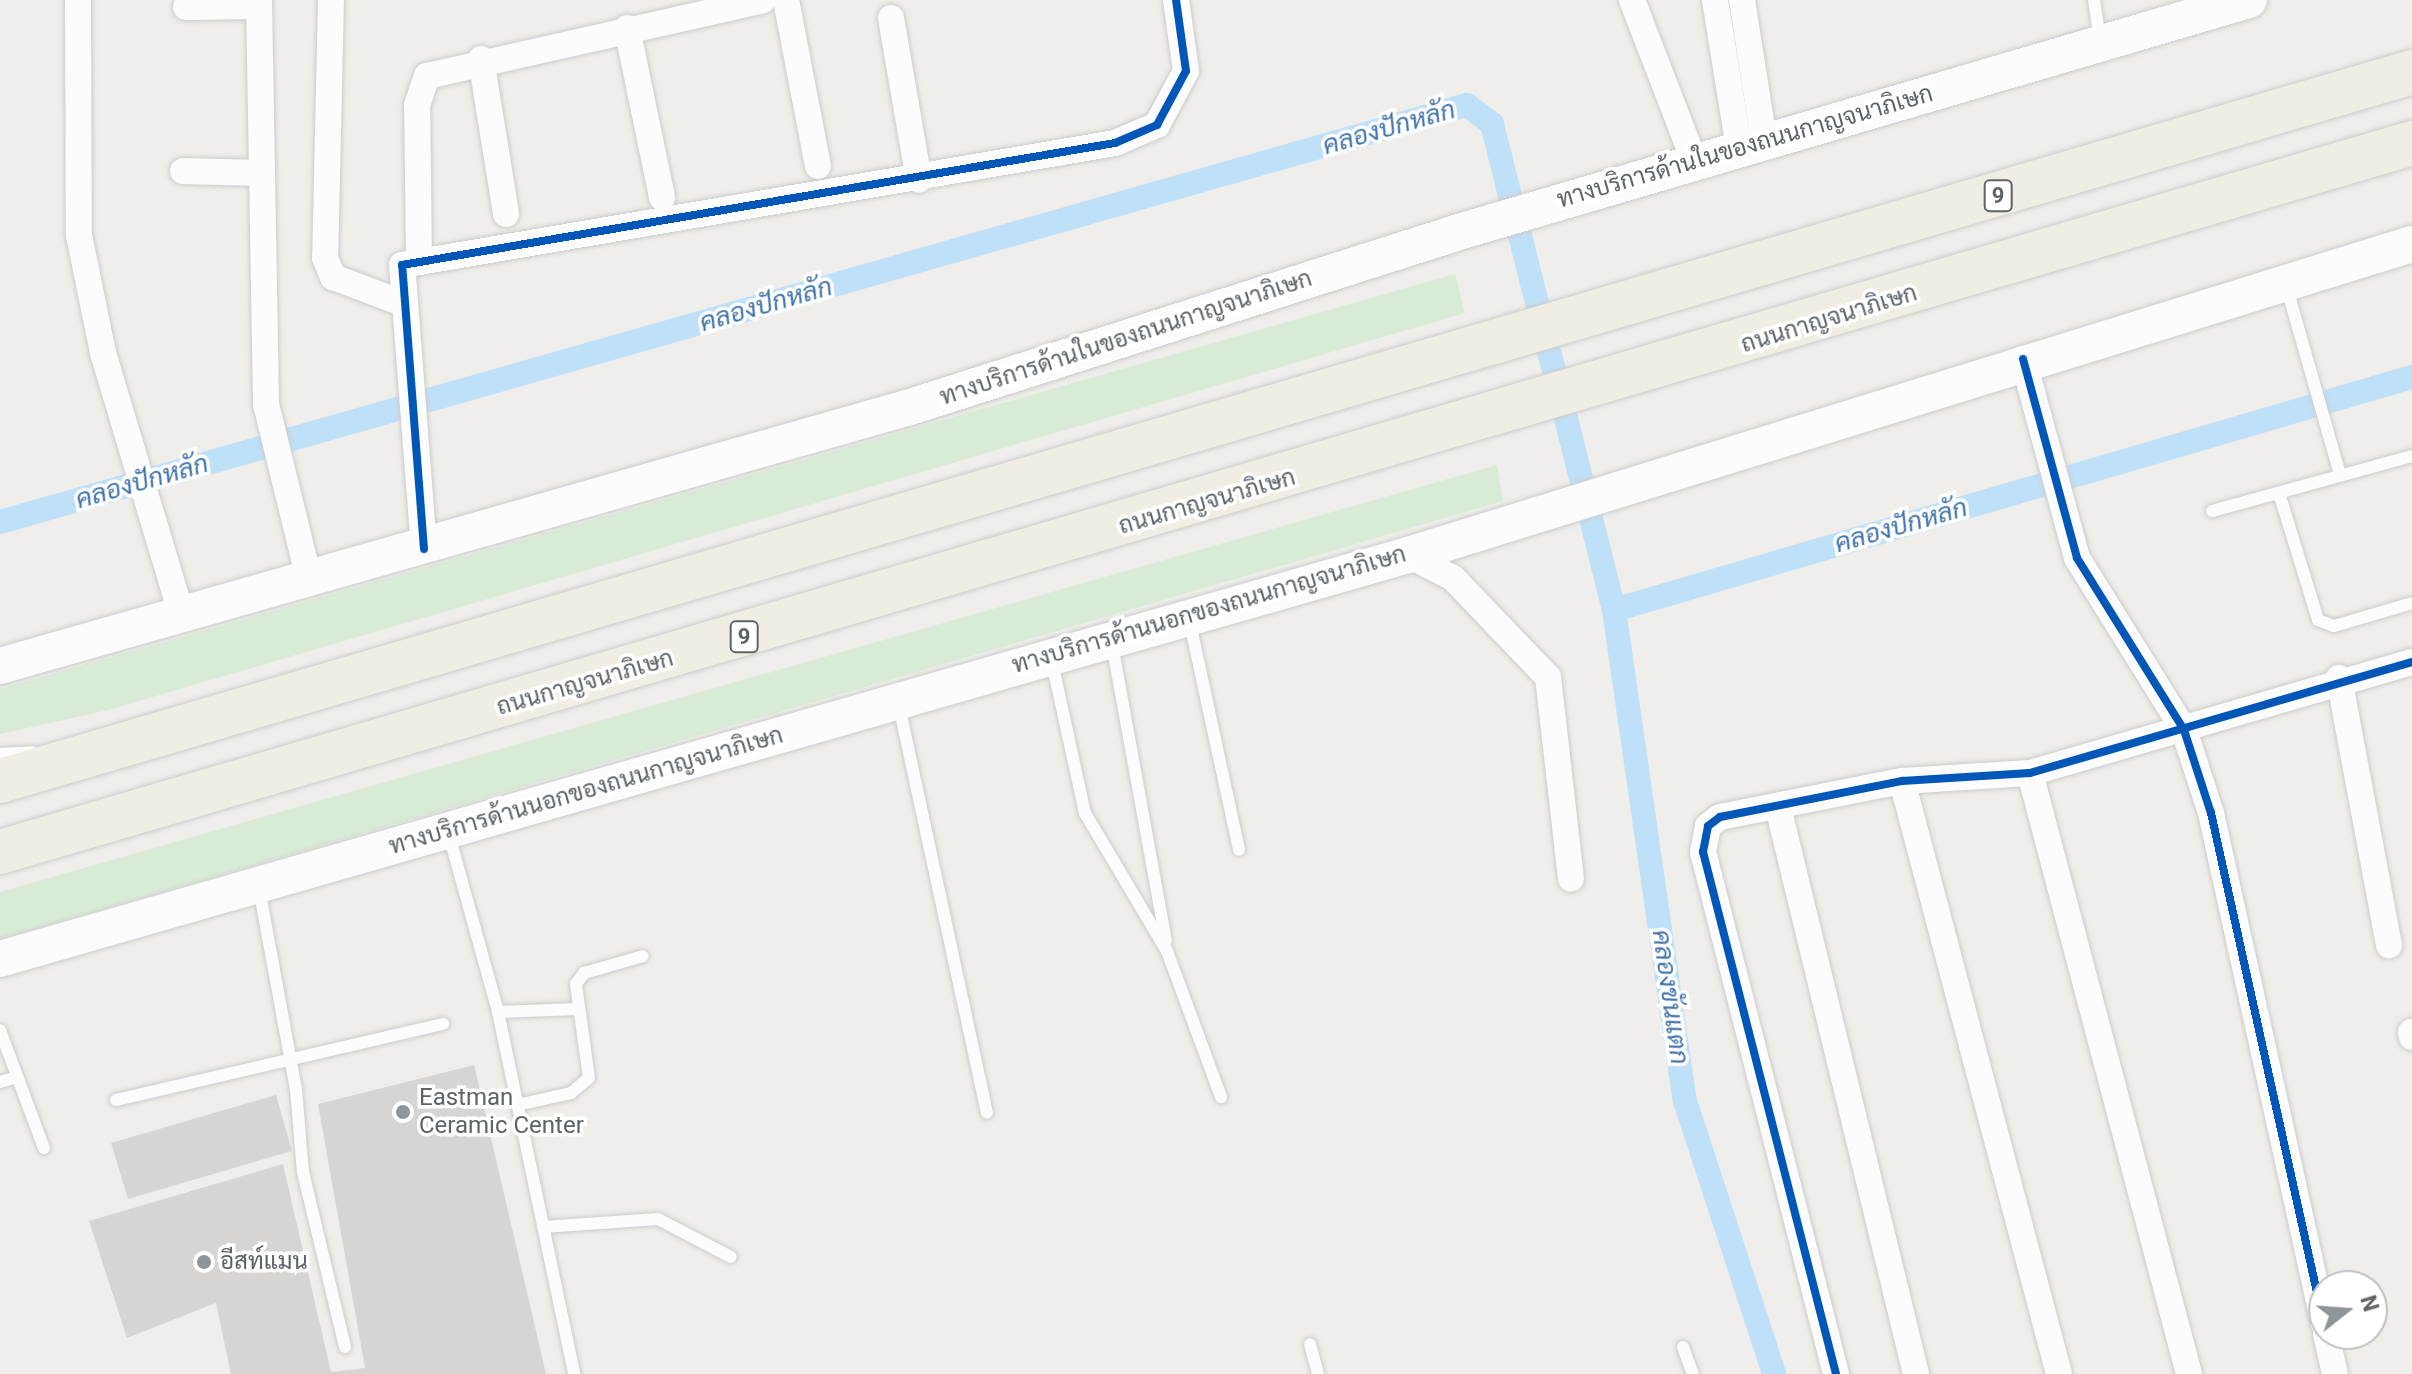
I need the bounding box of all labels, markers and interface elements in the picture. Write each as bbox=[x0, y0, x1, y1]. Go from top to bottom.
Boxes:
street label: ทางบริการด้านในของถนนกาญจนาภิเษก bbox=[1554, 79, 1936, 215]
water label: คลองปักหลัก bbox=[1319, 94, 1459, 162]
road number: 9 bbox=[1982, 178, 2014, 214]
street label: ทางบริการด้านในของถนนกาญจนาภิเษก bbox=[936, 264, 1316, 412]
water label: คลองปักหลัก bbox=[696, 271, 836, 339]
street label: ถนนกาญจนาภิเษก bbox=[1738, 279, 1920, 359]
water label: คลองปักหลัก bbox=[72, 448, 212, 516]
street label: ถนนกาญจนาภิเษก bbox=[1115, 463, 1299, 541]
water label: คลองปักหลัก bbox=[1831, 492, 1971, 560]
street label: ทางบริการด้านนอกของถนนกาญจนาภิเษก bbox=[1009, 540, 1409, 680]
road number: 9 bbox=[728, 619, 760, 655]
street label: ถนนกาญจนาภิเษก bbox=[493, 644, 677, 722]
street label: ทางบริการด้านนอกของถนนกาญจนาภิเษก bbox=[386, 721, 786, 861]
water label: คลองขันแตก bbox=[1645, 928, 1695, 1066]
place label: Eastman Ceramic Center bbox=[419, 1084, 584, 1140]
marker: Eastman Ceramic Center bbox=[394, 1103, 412, 1121]
place label: อีสท์แมน bbox=[220, 1248, 308, 1276]
marker: อีสท์แมน bbox=[195, 1253, 213, 1271]
north arrow bbox=[2308, 1270, 2388, 1350]
text: N bbox=[2355, 1292, 2384, 1315]

